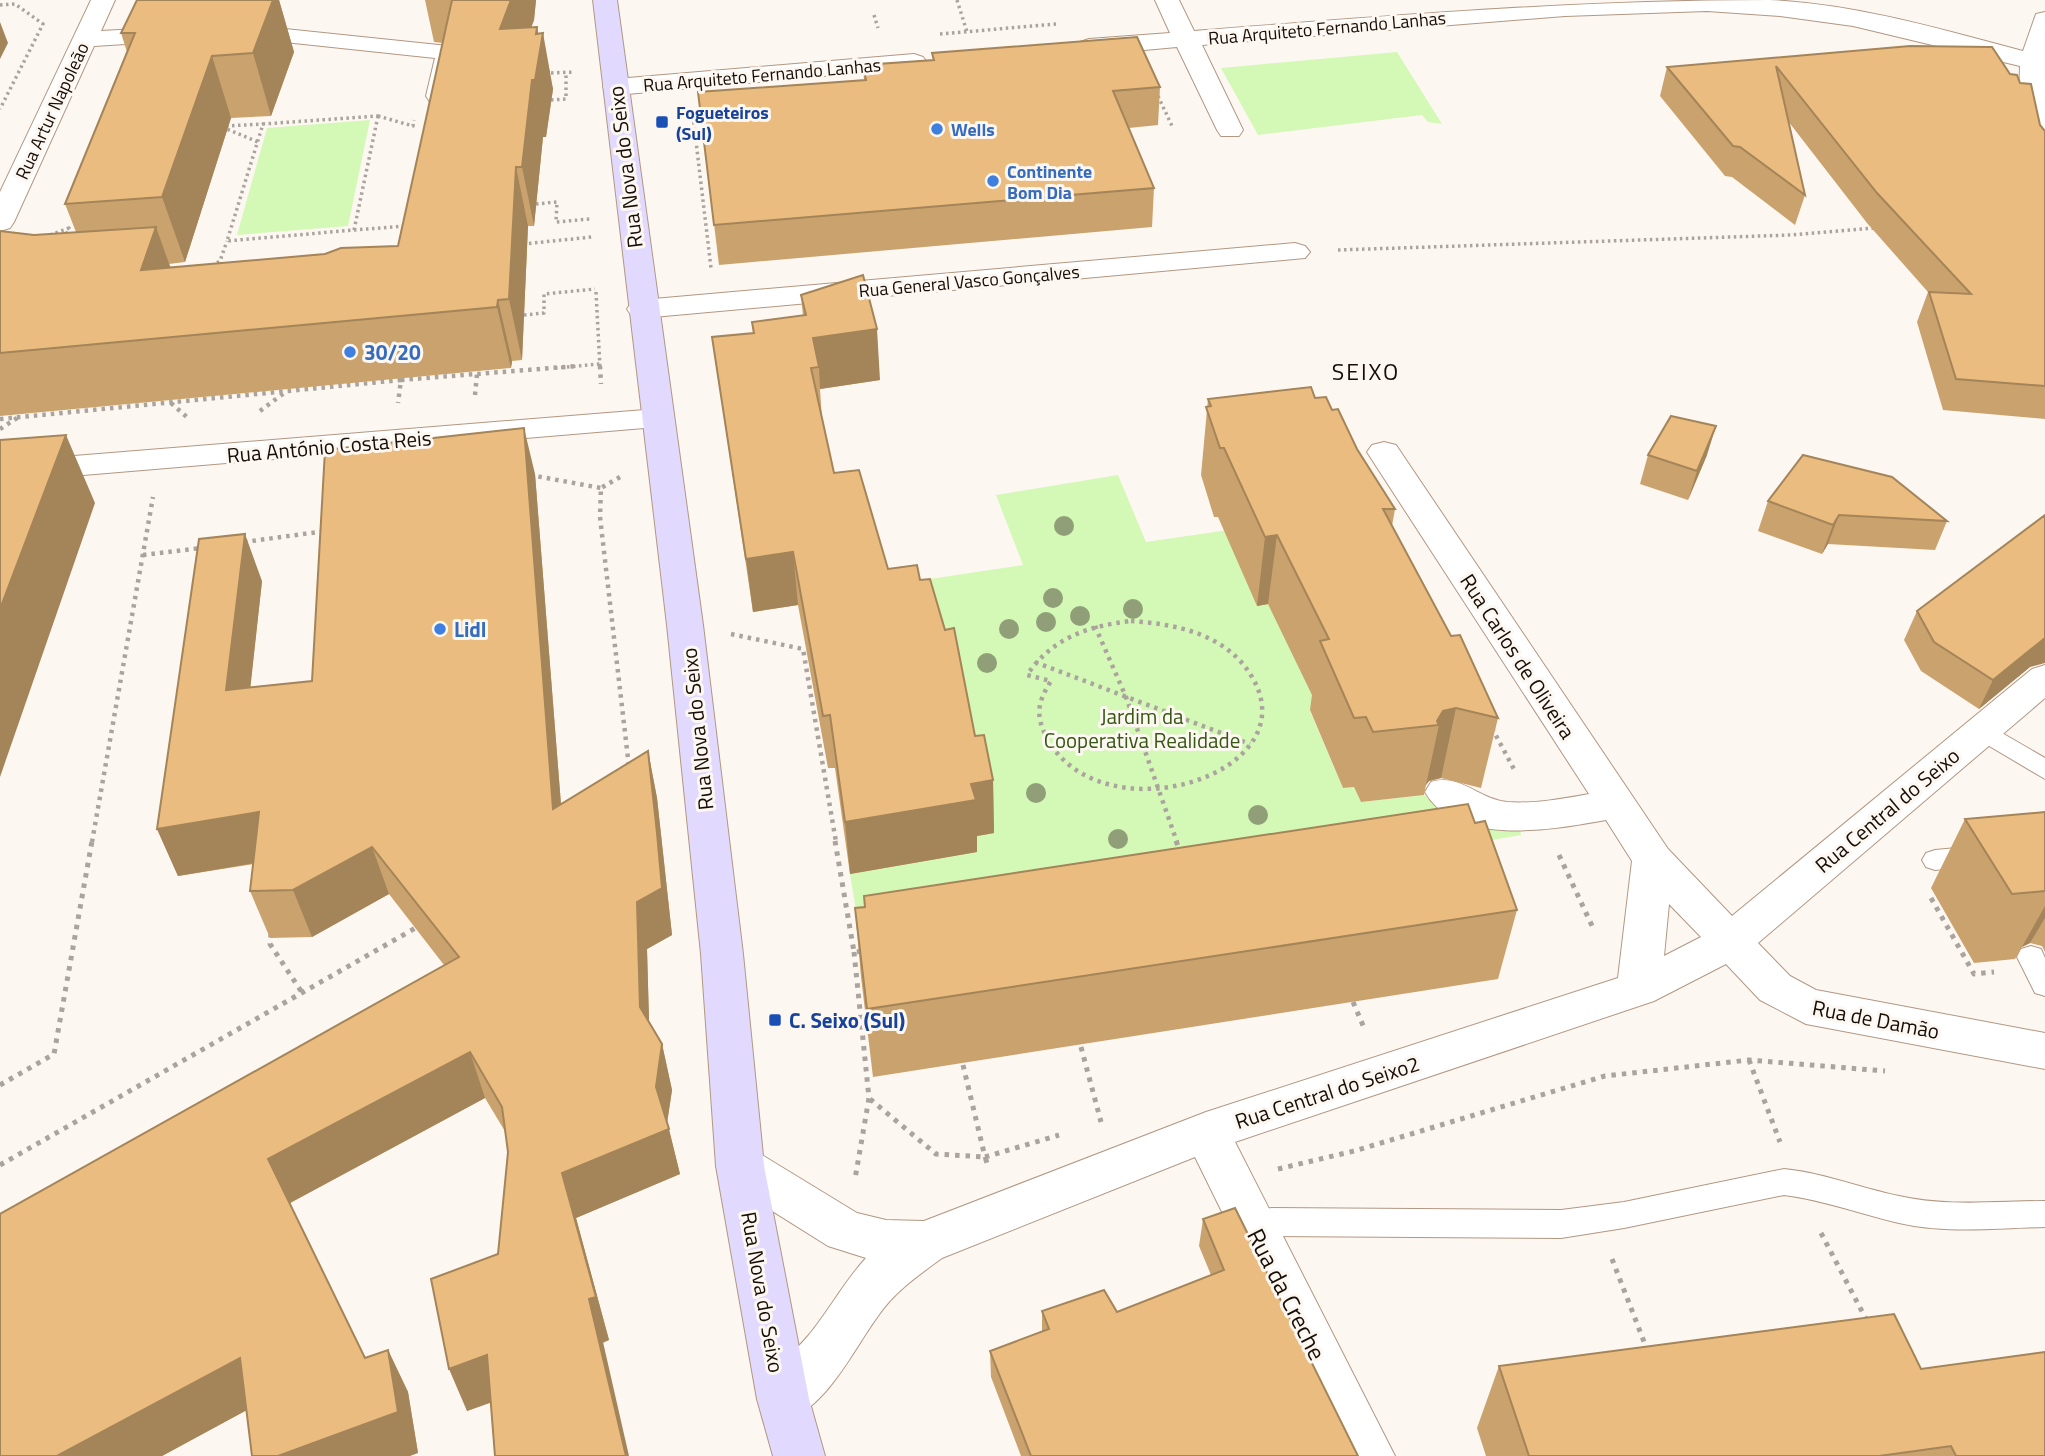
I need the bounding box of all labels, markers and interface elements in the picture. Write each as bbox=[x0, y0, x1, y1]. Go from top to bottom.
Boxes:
street label: Rua Arquiteto Fernando Lanhas bbox=[1207, 4, 1447, 52]
street label: Rua Artur Napoleão bbox=[8, 38, 96, 184]
street label: Rua Arquiteto Fernando Lanhas bbox=[642, 51, 882, 99]
street label: Rua Nova do Seixo bbox=[599, 84, 651, 250]
place label: Fogueteiros (Sul) bbox=[676, 99, 769, 147]
marker: Fogueteiros (Sul) bbox=[654, 114, 670, 130]
place label: Wells bbox=[951, 116, 995, 143]
marker: Wells bbox=[929, 121, 945, 137]
place label: Continente Bom Dia bbox=[1007, 158, 1092, 206]
marker: Continente Bom Dia bbox=[985, 173, 1001, 189]
street label: Rua General Vasco Gonçalves bbox=[857, 258, 1081, 304]
place label: 30/20 bbox=[364, 336, 421, 368]
marker: 30/20 bbox=[342, 344, 358, 360]
district label: SEIXO bbox=[1332, 354, 1400, 389]
street label: Rua António Costa Reis bbox=[225, 421, 433, 471]
street label: Rua Carlos de Oliveira bbox=[1453, 567, 1584, 745]
place label: Lidl bbox=[454, 613, 487, 645]
marker: Lidl bbox=[432, 621, 448, 637]
street label: Rua Nova do Seixo bbox=[673, 646, 721, 812]
park label: Jardim da Cooperativa Realidade bbox=[1044, 700, 1240, 756]
street label: Rua Central do Seixo bbox=[1808, 740, 1966, 880]
street label: Rua de Damão bbox=[1810, 991, 1942, 1047]
place label: C. Seixo (Sul) bbox=[789, 1004, 905, 1036]
marker: C. Seixo (Sul) bbox=[767, 1012, 783, 1028]
street label: Rua Central do Seixo2 bbox=[1231, 1047, 1423, 1137]
street label: Rua Nova do Seixo bbox=[733, 1209, 793, 1375]
street label: Rua da Creche bbox=[1238, 1222, 1336, 1366]

